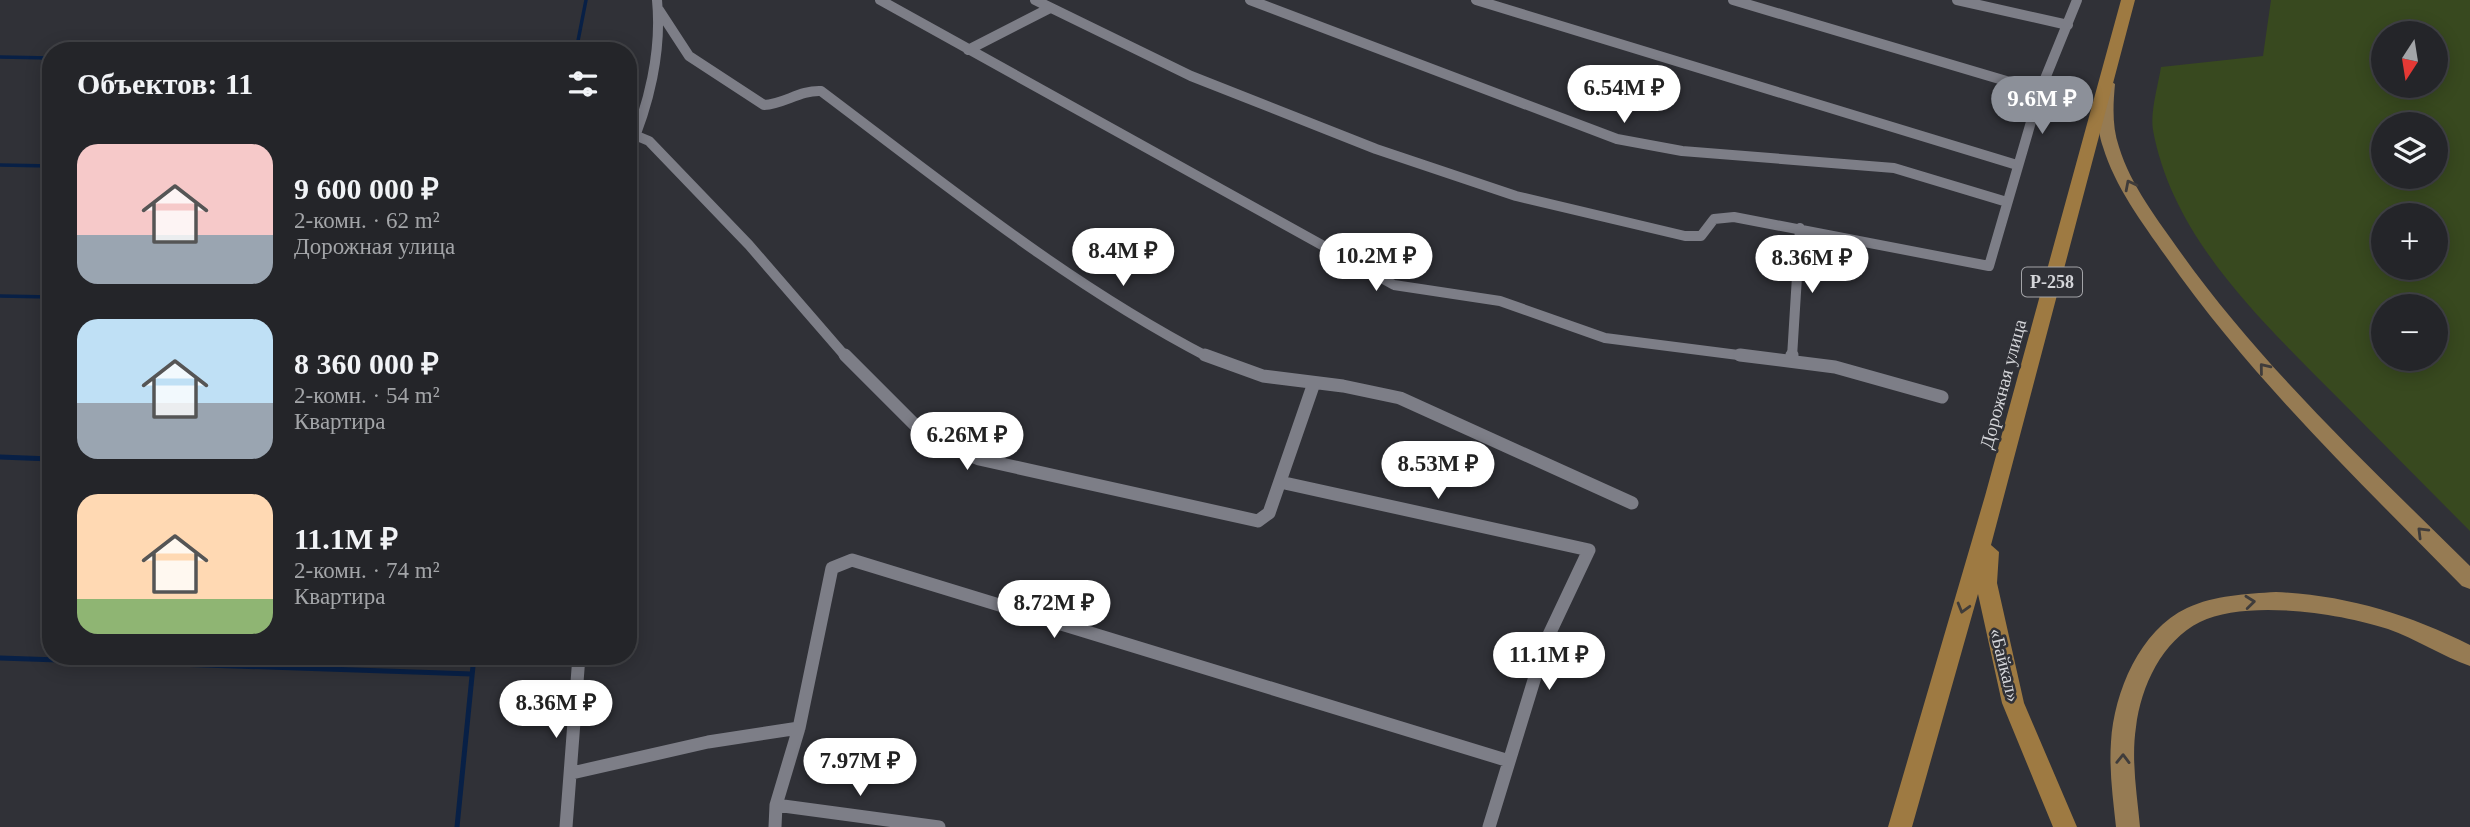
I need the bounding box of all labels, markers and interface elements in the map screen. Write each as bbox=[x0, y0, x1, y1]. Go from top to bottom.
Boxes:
north arrow bbox=[2371, 21, 2448, 98]
map controls bbox=[2371, 21, 2448, 371]
icon: filters bbox=[564, 65, 602, 103]
pin: 6.54M ₽ bbox=[1559, 66, 1689, 125]
text: Объектов: 11 bbox=[77, 67, 253, 100]
text: 6.54M ₽ bbox=[1583, 75, 1665, 100]
pin: 9.6M ₽ bbox=[1985, 76, 2099, 136]
text: 9.6M ₽ bbox=[2007, 86, 2077, 111]
button: layers bbox=[2371, 112, 2448, 189]
icon: home bbox=[133, 172, 217, 256]
text: 9 600 000 ₽ bbox=[294, 172, 439, 205]
one-way arrow bbox=[2125, 180, 2138, 192]
button: + bbox=[2371, 203, 2448, 280]
text: 2-комн. · 62 m² bbox=[294, 208, 440, 233]
pin: 8.4M ₽ bbox=[1066, 229, 1180, 288]
pin: 10.2M ₽ bbox=[1311, 233, 1441, 293]
text: Дорожная улица bbox=[294, 234, 455, 259]
pin: 8.36M ₽ bbox=[1747, 236, 1877, 295]
text: 8.4M ₽ bbox=[1088, 238, 1158, 263]
text: 10.2M ₽ bbox=[1335, 243, 1417, 268]
text: 8.36M ₽ bbox=[1771, 245, 1853, 270]
road number: Р-258 bbox=[2022, 268, 2082, 296]
button: − bbox=[2371, 294, 2448, 371]
street label: Дорожная улица bbox=[1976, 316, 2031, 451]
icon: home bbox=[133, 347, 217, 431]
text: 8 360 000 ₽ bbox=[294, 347, 439, 380]
one-way arrow bbox=[2259, 364, 2272, 376]
text: 2-комн. · 54 m² bbox=[294, 383, 440, 408]
text: Квартира bbox=[294, 409, 385, 434]
pin: 6.26M ₽ bbox=[902, 412, 1032, 472]
text: 6.26M ₽ bbox=[926, 422, 1008, 447]
pin: 8.53M ₽ bbox=[1373, 442, 1503, 501]
text: 8.53M ₽ bbox=[1397, 451, 1479, 476]
icon: home bbox=[133, 522, 217, 606]
text: 11.1M ₽ bbox=[294, 522, 398, 555]
one-way arrow bbox=[2417, 527, 2430, 540]
text: 2-комн. · 74 m² bbox=[294, 558, 440, 583]
pin: 8.72M ₽ bbox=[989, 580, 1119, 640]
text: Квартира bbox=[294, 584, 385, 609]
text: 8.72M ₽ bbox=[1013, 590, 1095, 615]
one-way arrow bbox=[2245, 595, 2256, 610]
one-way arrow bbox=[1957, 602, 1971, 614]
street label: «Байкал» bbox=[1986, 626, 2024, 704]
pin: 11.1M ₽ bbox=[1484, 632, 1614, 692]
text: 11.1M ₽ bbox=[1509, 642, 1589, 667]
pin: 8.36M ₽ bbox=[491, 680, 621, 740]
text: 8.36M ₽ bbox=[515, 690, 597, 715]
pin: 7.97M ₽ bbox=[795, 738, 925, 798]
text: 7.97M ₽ bbox=[819, 748, 901, 773]
one-way arrow bbox=[2115, 753, 2131, 764]

